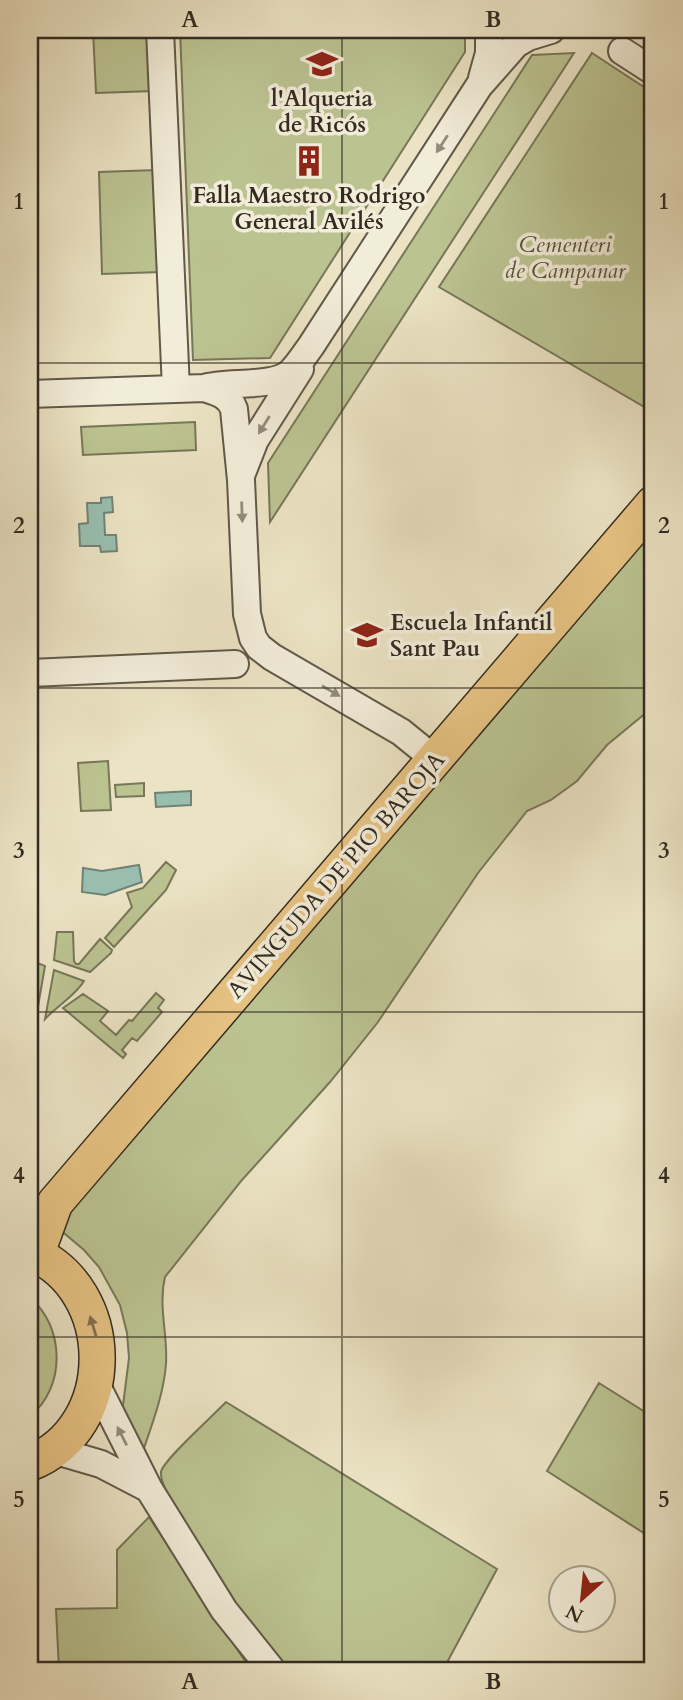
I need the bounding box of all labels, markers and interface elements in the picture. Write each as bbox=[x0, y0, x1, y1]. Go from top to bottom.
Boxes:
text: A bbox=[181, 4, 199, 35]
text: B bbox=[485, 4, 501, 35]
school or university icon: l'Alqueria de Ricós bbox=[305, 47, 339, 81]
place label: l'Alqueria de Ricós bbox=[271, 83, 373, 140]
one-way arrow bbox=[436, 134, 449, 153]
building icon: Falla Maestro Rodrigo General Avilés bbox=[292, 144, 326, 178]
place label: Falla Maestro Rodrigo General Avilés bbox=[193, 180, 425, 237]
text: 1 bbox=[13, 186, 25, 217]
text: 1 bbox=[658, 186, 670, 217]
park label: Cementeri de Campanar bbox=[505, 229, 627, 286]
one-way arrow bbox=[258, 416, 271, 435]
one-way arrow bbox=[237, 501, 248, 523]
text: 2 bbox=[13, 510, 25, 541]
text: 2 bbox=[658, 510, 670, 541]
place label: Escuela Infantil Sant Pau bbox=[390, 607, 553, 664]
school or university icon: Escuela Infantil Sant Pau bbox=[350, 618, 384, 652]
one-way arrow bbox=[322, 685, 341, 697]
street label: AVINGUDA DE PIO BAROJA bbox=[220, 745, 452, 1005]
text: 3 bbox=[13, 835, 25, 866]
text: 3 bbox=[658, 835, 670, 866]
text: 4 bbox=[13, 1160, 25, 1191]
text: 4 bbox=[658, 1160, 670, 1191]
one-way arrow bbox=[87, 1315, 98, 1336]
one-way arrow bbox=[117, 1426, 128, 1446]
text: 5 bbox=[13, 1484, 25, 1515]
text: 5 bbox=[658, 1484, 670, 1515]
north arrow bbox=[546, 1564, 616, 1634]
text: N bbox=[561, 1598, 588, 1629]
text: A bbox=[181, 1666, 199, 1697]
text: B bbox=[485, 1666, 501, 1697]

